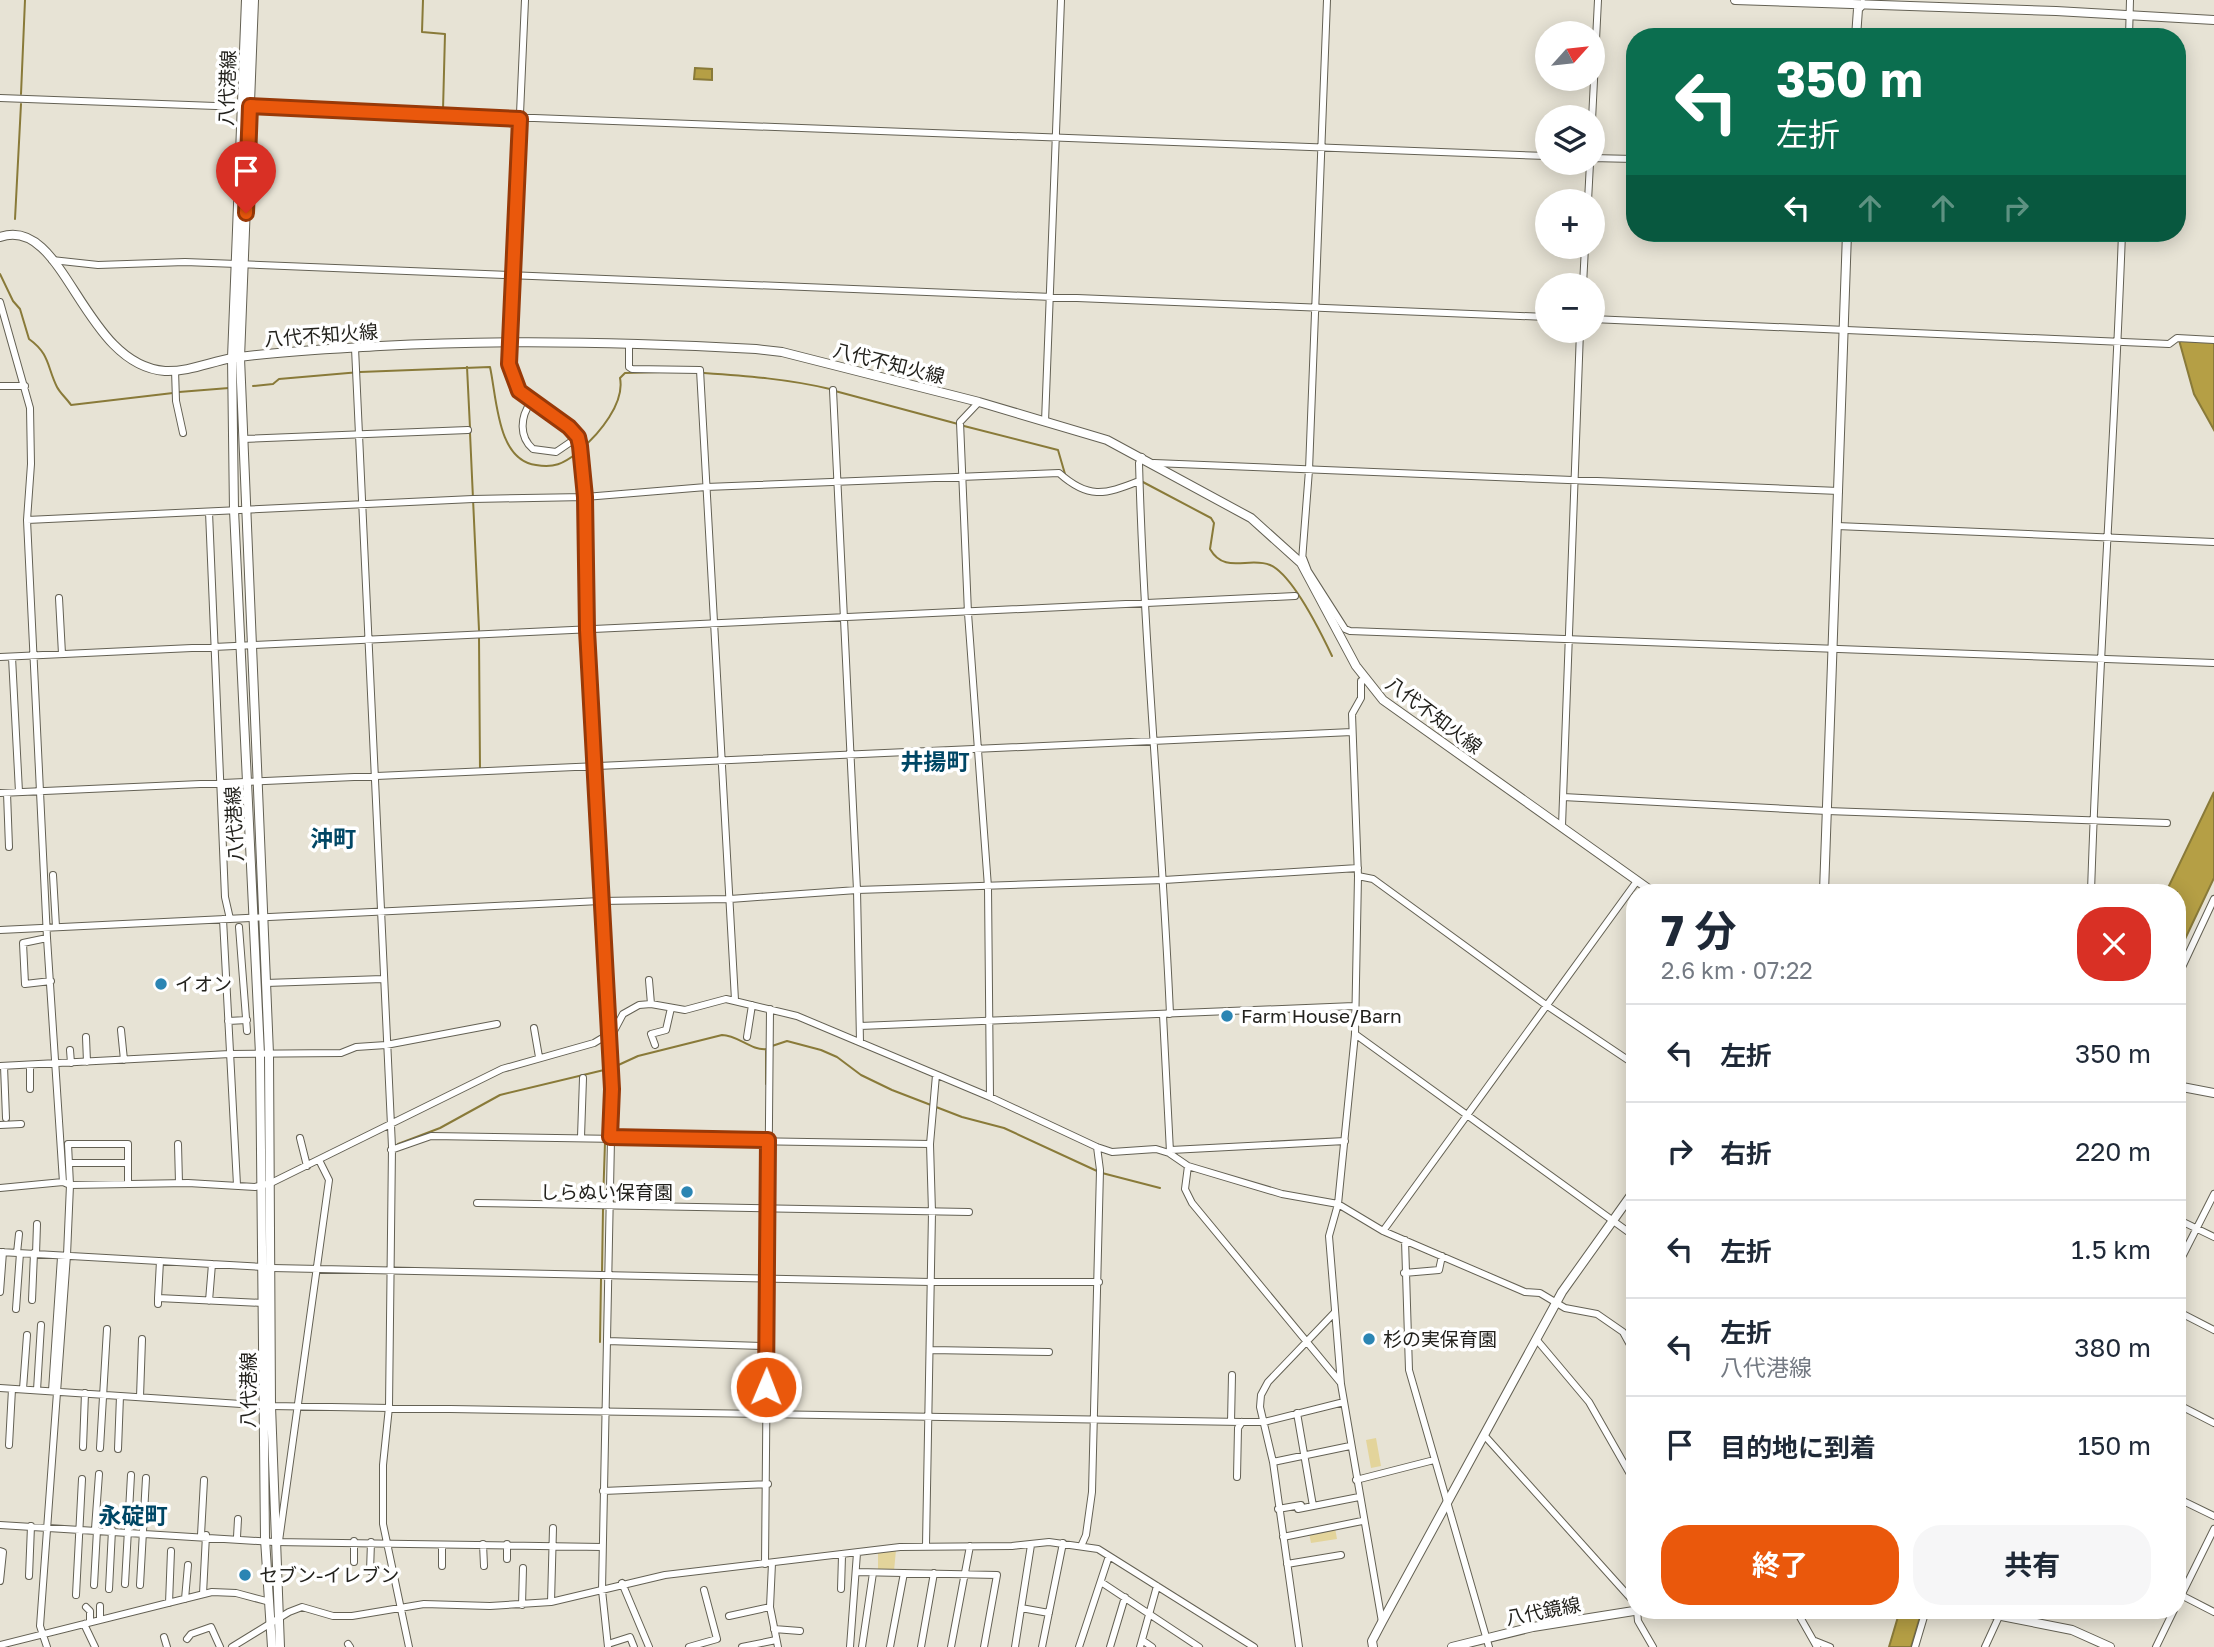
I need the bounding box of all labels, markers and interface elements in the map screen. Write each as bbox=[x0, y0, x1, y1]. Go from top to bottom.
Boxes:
north arrow bbox=[1535, 21, 1605, 91]
map controls bbox=[1535, 21, 1605, 343]
text: 350 m bbox=[1776, 49, 1923, 108]
street label: 八代港線 bbox=[214, 50, 239, 126]
icon: left bbox=[1661, 56, 1752, 147]
button: layers bbox=[1535, 105, 1605, 175]
text: 左折 bbox=[1776, 115, 1840, 153]
pin bbox=[216, 141, 276, 213]
icon: arrive bbox=[227, 152, 265, 190]
button: + bbox=[1535, 189, 1605, 259]
icon: left bbox=[1778, 189, 1816, 227]
icon: ahead bbox=[1851, 189, 1889, 227]
icon: ahead bbox=[1924, 189, 1962, 227]
icon: right bbox=[1997, 189, 2035, 227]
button: − bbox=[1535, 273, 1605, 343]
street label: 八代不知火線 bbox=[263, 319, 379, 350]
street label: 八代不知火線 bbox=[831, 338, 947, 387]
street label: 八代不知火線 bbox=[1382, 671, 1487, 758]
district label: 井揚町 bbox=[901, 747, 970, 775]
street label: 八代港線 bbox=[220, 785, 247, 863]
district label: 沖町 bbox=[310, 824, 356, 852]
text: 7 分 bbox=[1661, 905, 1736, 955]
button: close bbox=[2077, 907, 2151, 981]
text: 2.6 km · 07:22 bbox=[1661, 956, 1813, 984]
place label: イオン bbox=[175, 972, 232, 995]
marker: イオン bbox=[153, 976, 169, 992]
place label: Farm House/Barn bbox=[1241, 1004, 1402, 1027]
marker: Farm House/Barn bbox=[1219, 1008, 1235, 1024]
icon: left bbox=[1661, 1034, 1699, 1072]
text: 350 m bbox=[2075, 1038, 2151, 1069]
text: 左折 bbox=[1720, 1040, 1772, 1071]
icon: right bbox=[1661, 1132, 1699, 1170]
text: 220 m bbox=[2075, 1136, 2151, 1167]
text: 右折 bbox=[1720, 1138, 1772, 1169]
place label: しらぬい保育園 bbox=[540, 1180, 673, 1203]
marker: しらぬい保育園 bbox=[679, 1184, 695, 1200]
icon: left bbox=[1661, 1230, 1699, 1268]
text: 1.5 km bbox=[2071, 1234, 2151, 1265]
text: 左折 bbox=[1720, 1236, 1772, 1267]
text: 左折 bbox=[1720, 1317, 1772, 1348]
place label: 杉の実保育園 bbox=[1383, 1327, 1497, 1350]
icon: left bbox=[1661, 1328, 1699, 1366]
marker: 杉の実保育園 bbox=[1361, 1331, 1377, 1347]
text: 380 m bbox=[2074, 1332, 2151, 1363]
position arrow bbox=[729, 1350, 803, 1424]
street label: 八代港線 bbox=[236, 1352, 259, 1428]
text: 八代港線 bbox=[1720, 1353, 1812, 1381]
icon: arrive bbox=[1661, 1426, 1699, 1464]
text: 150 m bbox=[2078, 1430, 2151, 1461]
text: 目的地に到着 bbox=[1720, 1432, 1876, 1463]
district label: 永碇町 bbox=[99, 1501, 168, 1529]
button: 終了 bbox=[1661, 1525, 1899, 1605]
button: 共有 bbox=[1913, 1525, 2151, 1605]
place label: セブン-イレブン bbox=[259, 1563, 399, 1586]
marker: セブン-イレブン bbox=[237, 1567, 253, 1583]
street label: 八代鏡線 bbox=[1503, 1592, 1582, 1629]

